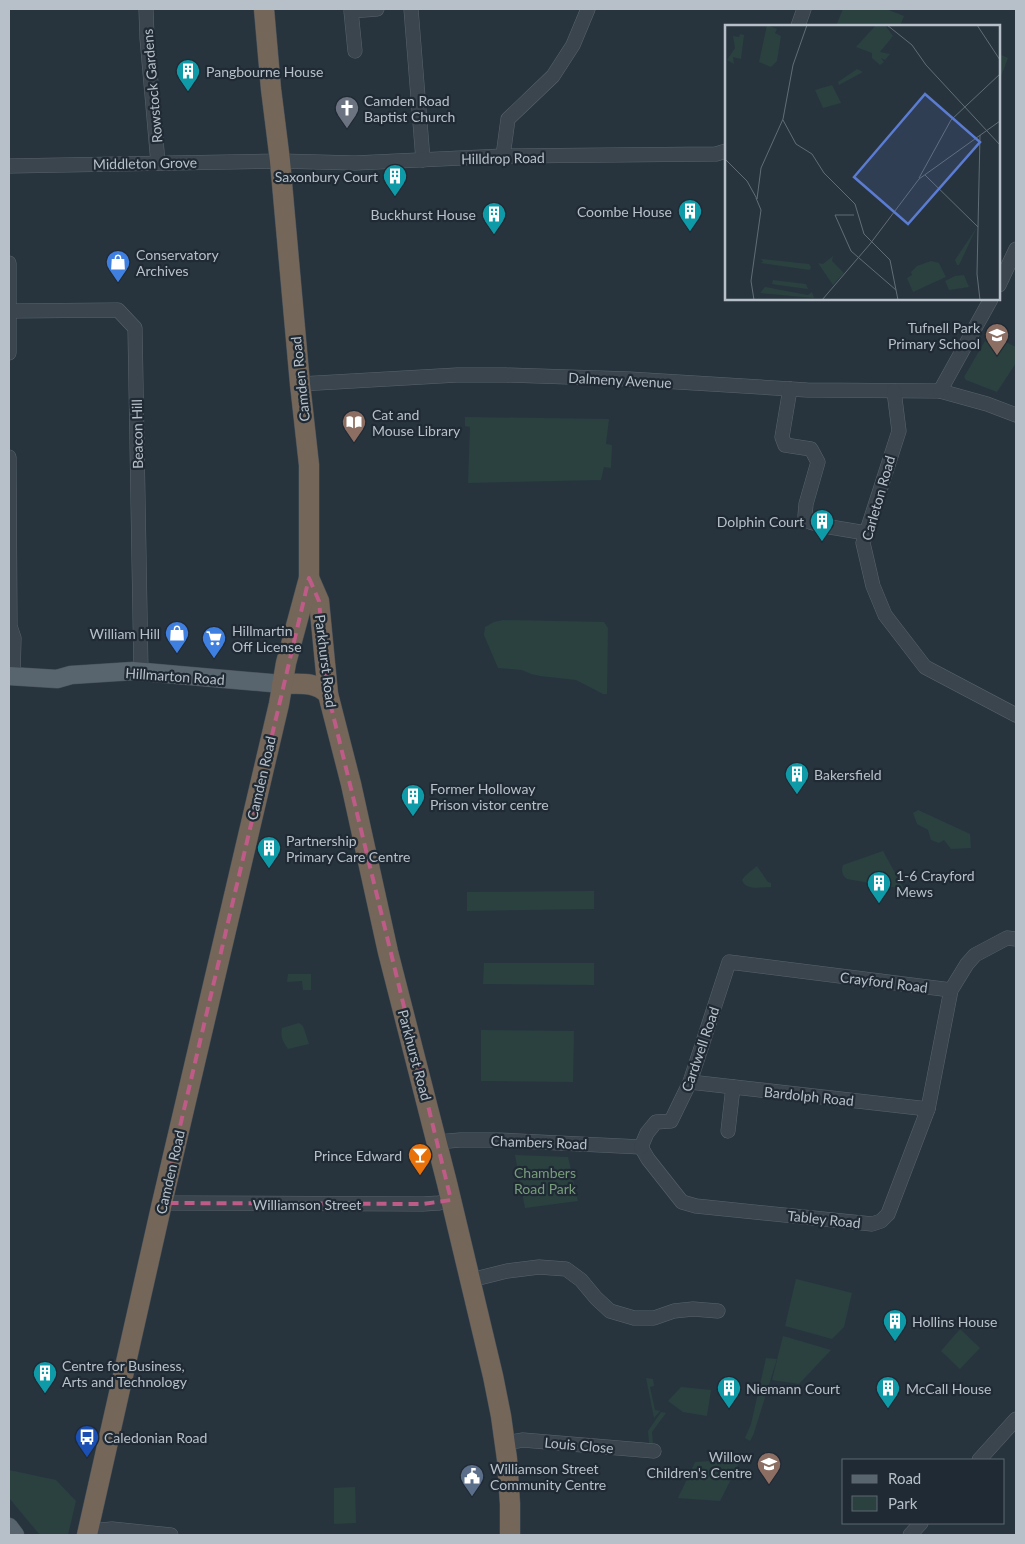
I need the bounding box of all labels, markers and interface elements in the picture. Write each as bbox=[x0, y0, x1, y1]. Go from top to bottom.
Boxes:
inset map bbox=[725, 25, 1000, 300]
street label: Rowstock Gardens bbox=[139, 28, 165, 144]
building icon: Pangbourne House bbox=[175, 58, 201, 92]
place label: Pangbourne House bbox=[206, 63, 323, 80]
place label: Camden Road Baptist Church bbox=[364, 92, 455, 125]
church icon: Camden Road Baptist Church bbox=[334, 95, 360, 129]
street label: Hilldrop Road bbox=[461, 149, 545, 167]
street label: Middleton Grove bbox=[93, 154, 197, 172]
building icon: Saxonbury Court bbox=[382, 163, 408, 197]
place label: Saxonbury Court bbox=[275, 168, 378, 185]
building icon: Coombe House bbox=[677, 198, 703, 232]
building icon: Buckhurst House bbox=[481, 201, 507, 235]
place label: Coombe House bbox=[577, 203, 672, 220]
place label: Buckhurst House bbox=[370, 206, 476, 223]
place label: Conservatory Archives bbox=[136, 246, 219, 279]
shop icon: Conservatory Archives bbox=[105, 249, 131, 283]
place label: Tufnell Park Primary School bbox=[888, 319, 981, 352]
school or university icon: Tufnell Park Primary School bbox=[984, 322, 1010, 356]
street label: Camden Road bbox=[287, 336, 313, 422]
street label: Dalmeny Avenue bbox=[568, 369, 672, 391]
street label: Beacon Hill bbox=[128, 399, 146, 469]
place label: Cat and Mouse Library bbox=[372, 406, 461, 439]
library icon: Cat and Mouse Library bbox=[341, 409, 367, 443]
street label: Carleton Road bbox=[858, 454, 898, 542]
building icon: Dolphin Court bbox=[809, 508, 835, 542]
place label: Dolphin Court bbox=[717, 513, 804, 530]
street label: Parkhurst Road bbox=[312, 613, 340, 709]
shop icon: William Hill bbox=[164, 620, 190, 654]
place label: Hillmartin Off License bbox=[232, 622, 302, 655]
place label: William Hill bbox=[90, 625, 160, 642]
supermarket icon: Hillmartin Off License bbox=[201, 625, 227, 659]
street label: Hillmarton Road bbox=[125, 664, 225, 688]
street label: Camden Road bbox=[243, 734, 279, 822]
building icon: Bakersfield bbox=[784, 761, 810, 795]
place label: Bakersfield bbox=[814, 766, 882, 783]
place label: Former Holloway Prison vistor centre bbox=[430, 780, 549, 813]
building icon: Former Holloway Prison vistor centre bbox=[400, 783, 426, 817]
place label: Partnership Primary Care Centre bbox=[286, 832, 410, 865]
building icon: Partnership Primary Care Centre bbox=[256, 835, 282, 869]
place label: 1-6 Crayford Mews bbox=[896, 867, 975, 900]
building icon: 1-6 Crayford Mews bbox=[866, 870, 892, 904]
street label: Crayford Road bbox=[839, 968, 929, 996]
street label: Cardwell Road bbox=[678, 1004, 722, 1094]
street label: Parkhurst Road bbox=[395, 1008, 435, 1102]
street label: Bardolph Road bbox=[763, 1083, 855, 1109]
street label: Camden Road bbox=[152, 1128, 188, 1216]
street label: Chambers Road bbox=[490, 1132, 588, 1152]
bar icon: Prince Edward bbox=[407, 1142, 433, 1176]
place label: Prince Edward bbox=[314, 1147, 402, 1164]
park label: Chambers Road Park bbox=[514, 1164, 577, 1197]
street label: Williamson Street bbox=[253, 1196, 361, 1213]
street label: Tabley Road bbox=[787, 1207, 861, 1231]
building icon: Hollins House bbox=[882, 1308, 908, 1342]
place label: Hollins House bbox=[912, 1313, 998, 1330]
place label: Centre for Business, Arts and Technology bbox=[62, 1357, 188, 1390]
building icon: Centre for Business, Arts and Technology bbox=[32, 1360, 58, 1394]
building icon: Niemann Court bbox=[716, 1375, 742, 1409]
building icon: McCall House bbox=[875, 1375, 901, 1409]
place label: Niemann Court bbox=[746, 1380, 840, 1397]
place label: McCall House bbox=[906, 1380, 992, 1397]
bus stop icon: Caledonian Road bbox=[74, 1424, 100, 1458]
place label: Caledonian Road bbox=[104, 1429, 207, 1446]
street label: Louis Close bbox=[544, 1434, 614, 1456]
place label: Willow Children's Centre bbox=[647, 1448, 752, 1481]
school or university icon: Willow Children's Centre bbox=[756, 1451, 782, 1485]
legend bbox=[842, 1459, 1005, 1524]
place label: Williamson Street Community Centre bbox=[490, 1460, 606, 1493]
public building icon: Williamson Street Community Centre bbox=[459, 1463, 485, 1497]
text: Road bbox=[888, 1469, 921, 1487]
text: Park bbox=[888, 1494, 918, 1512]

